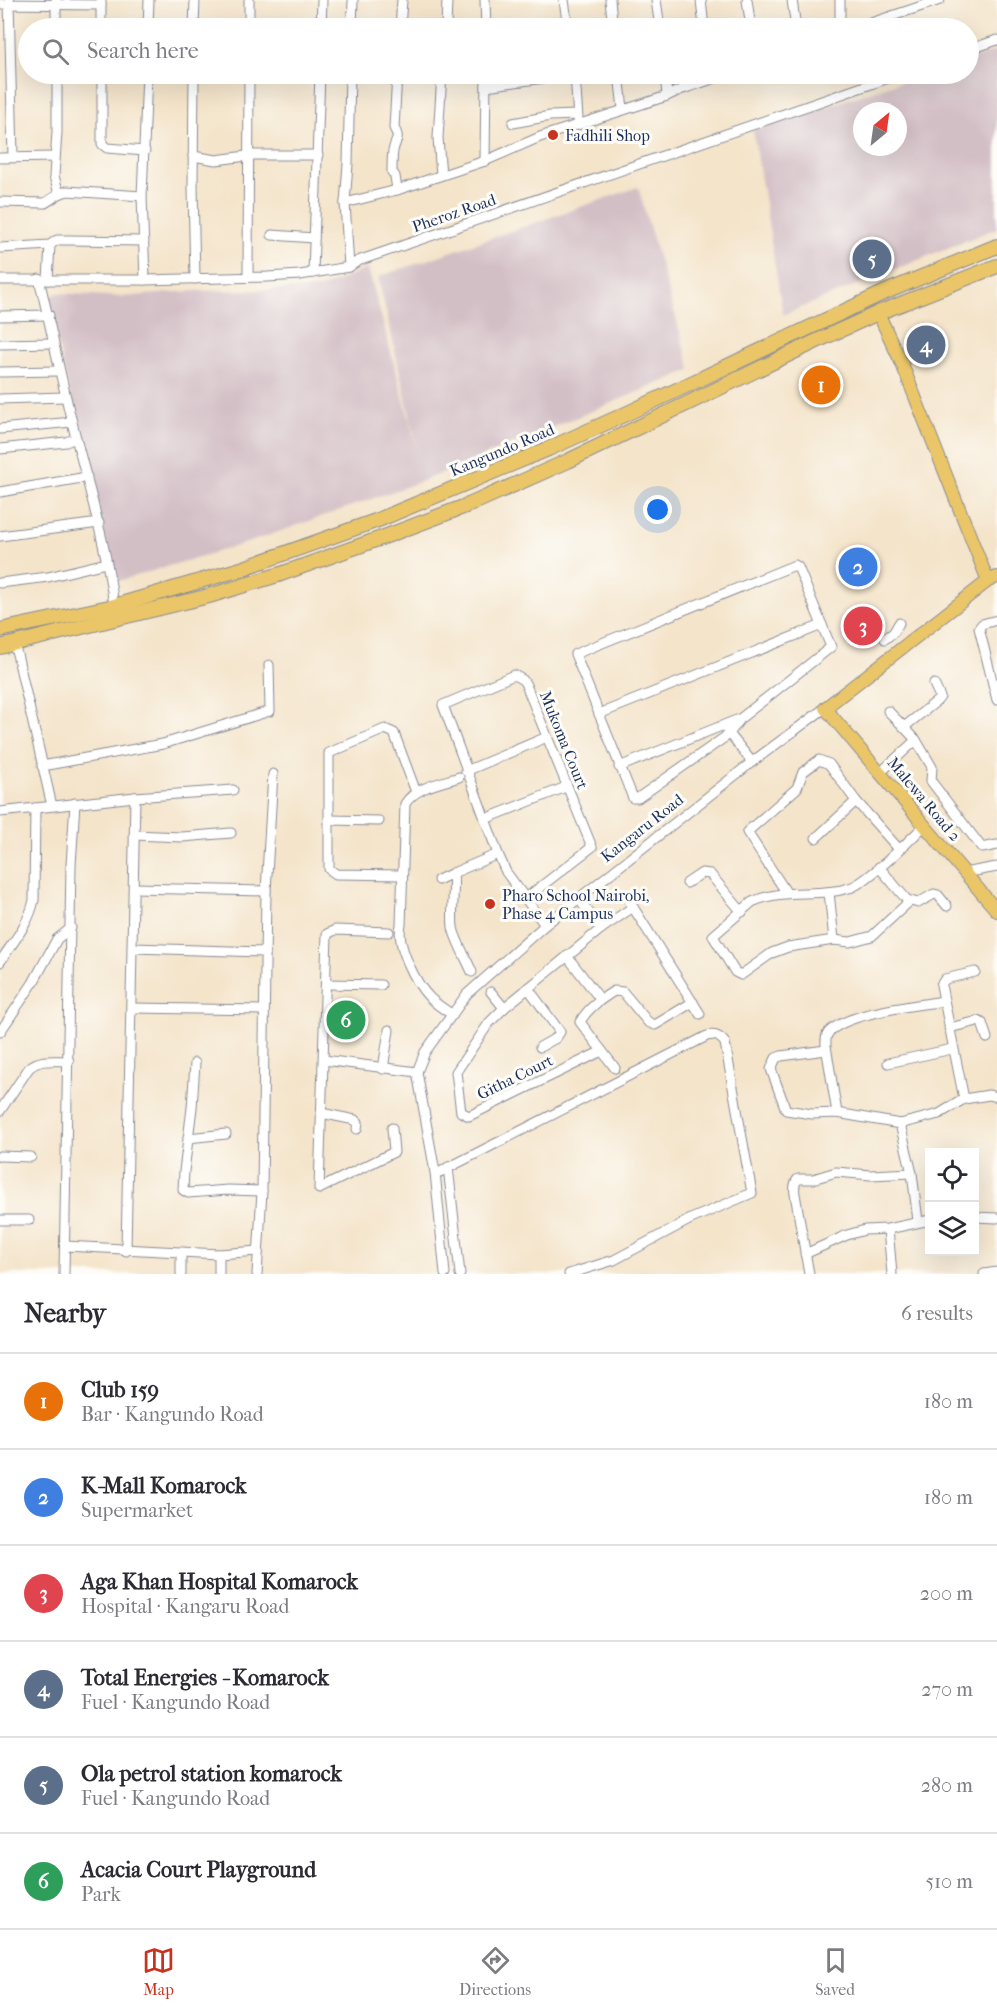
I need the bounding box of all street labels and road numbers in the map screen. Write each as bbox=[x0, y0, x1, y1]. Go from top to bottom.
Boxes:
street label: Pheroz Road bbox=[410, 190, 499, 236]
street label: Kangundo Road bbox=[447, 419, 557, 481]
street label: Mukoma Court bbox=[536, 688, 592, 792]
street label: Malewa Road 2 bbox=[883, 753, 965, 845]
street label: Kangaru Road bbox=[597, 790, 687, 866]
street label: Githa Court bbox=[474, 1050, 556, 1103]

